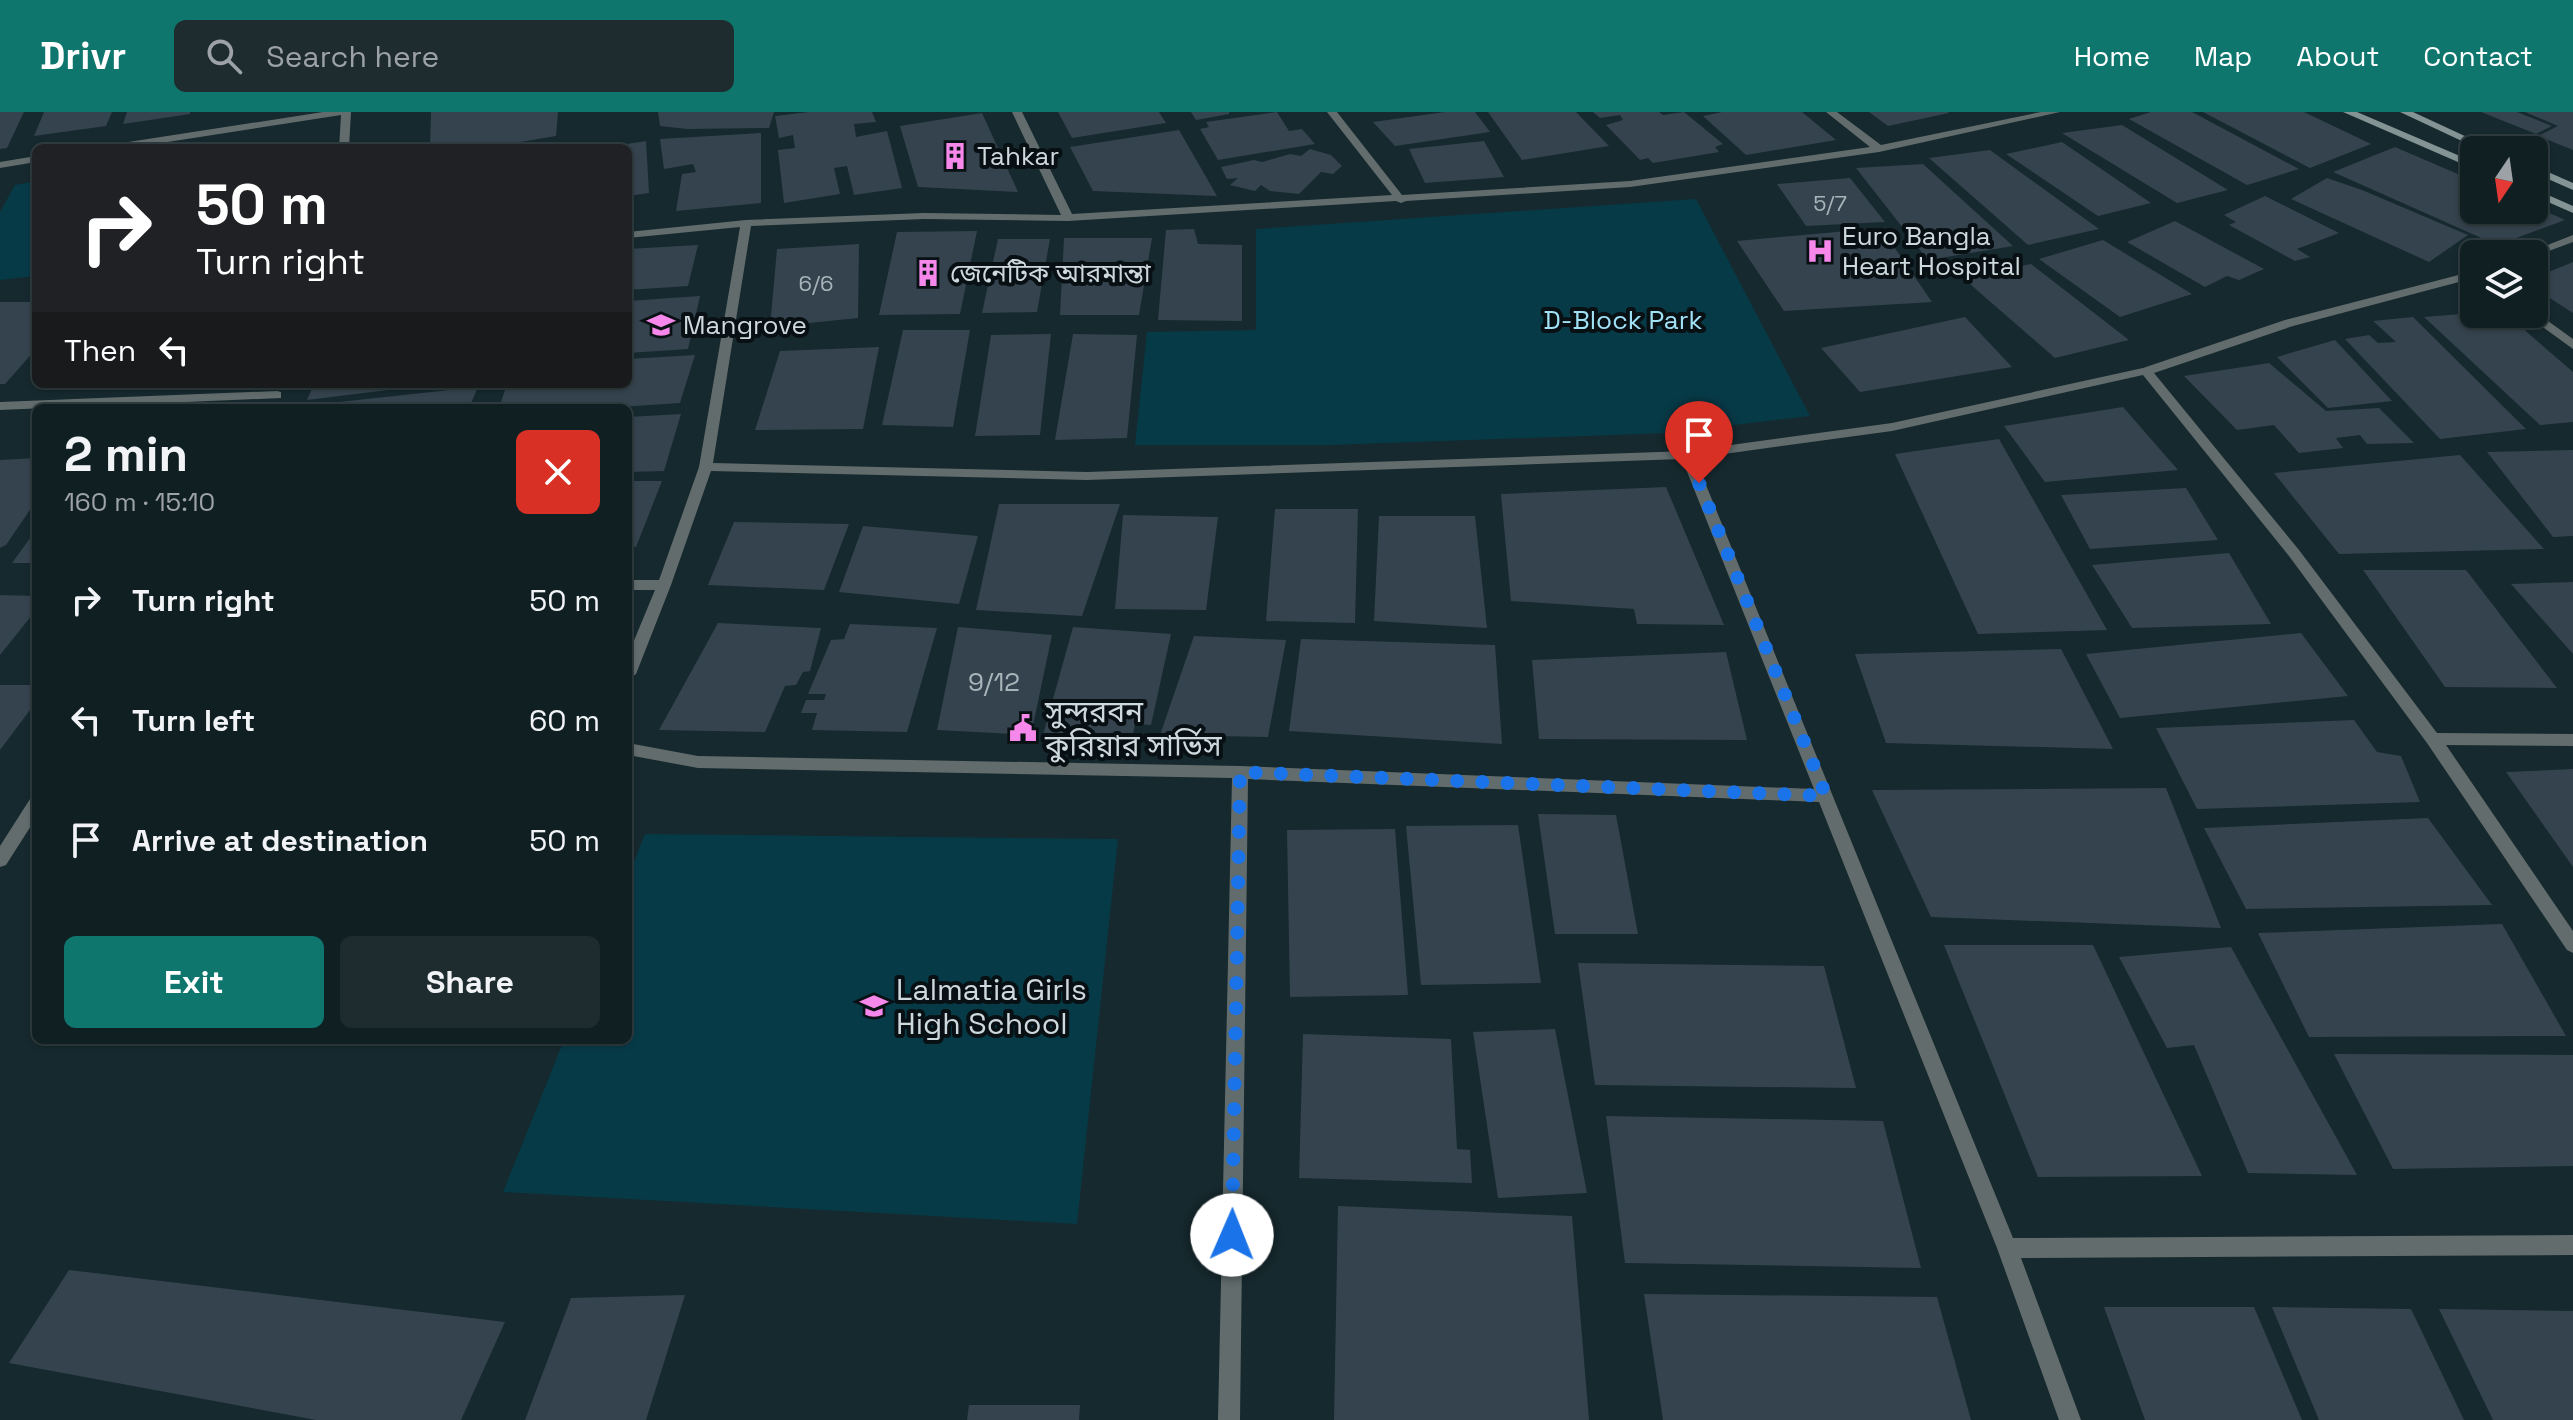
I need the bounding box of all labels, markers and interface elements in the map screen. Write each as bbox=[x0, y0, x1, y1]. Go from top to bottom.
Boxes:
search box bbox=[174, 20, 734, 92]
text: Drivr bbox=[40, 32, 126, 80]
icon: search bbox=[202, 34, 246, 78]
text: Search here bbox=[266, 37, 439, 76]
text: Home bbox=[2074, 38, 2150, 74]
text: Map bbox=[2194, 38, 2252, 74]
text: About bbox=[2296, 38, 2379, 74]
text: Contact bbox=[2423, 38, 2533, 74]
north arrow bbox=[2460, 136, 2548, 224]
map controls bbox=[2460, 136, 2548, 328]
place label: Tahkar bbox=[977, 139, 1059, 173]
building icon: Tahkar bbox=[940, 141, 970, 171]
text: 50 m bbox=[196, 169, 328, 240]
icon: right bbox=[64, 176, 168, 280]
house number: 5/7 bbox=[1813, 189, 1847, 217]
place label: Euro Bangla Heart Hospital bbox=[1842, 219, 2021, 283]
hospital icon: Euro Bangla Heart Hospital bbox=[1805, 236, 1835, 266]
text: Turn right bbox=[196, 239, 365, 285]
button: layers bbox=[2460, 240, 2548, 328]
place label: জেনেটিক আরমান্তা bbox=[950, 256, 1152, 290]
building icon: জেনেটিক আরমান্তা bbox=[913, 258, 943, 288]
house number: 6/6 bbox=[798, 269, 834, 297]
park label: D-Block Park bbox=[1544, 303, 1702, 337]
place label: Mangrove bbox=[683, 308, 807, 342]
school or university icon: Mangrove bbox=[646, 310, 676, 340]
icon: left bbox=[152, 328, 196, 372]
text: Then bbox=[64, 331, 136, 370]
pin bbox=[1665, 401, 1733, 483]
icon: arrive bbox=[1677, 413, 1721, 457]
text: 2 min bbox=[64, 424, 188, 485]
button: close bbox=[516, 430, 600, 514]
text: 160 m · 15:10 bbox=[64, 485, 215, 519]
icon: right bbox=[64, 578, 108, 622]
text: Turn right bbox=[132, 581, 275, 620]
text: 50 m bbox=[529, 581, 600, 620]
house number: 9/12 bbox=[968, 665, 1020, 699]
place label: সুন্দরবন কুরিয়ার সার্ভিস bbox=[1044, 692, 1222, 765]
icon: left bbox=[64, 698, 108, 742]
text: Turn left bbox=[132, 701, 255, 740]
text: 60 m bbox=[529, 701, 600, 740]
public building icon: সুন্দরবন কুরিয়ার সার্ভিস bbox=[1008, 713, 1038, 743]
icon: arrive bbox=[64, 818, 108, 862]
text: Arrive at destination bbox=[132, 821, 428, 860]
text: 50 m bbox=[529, 821, 600, 860]
button: Exit bbox=[64, 936, 324, 1028]
button: Share bbox=[340, 936, 600, 1028]
place label: Lalmatia Girls High School bbox=[896, 970, 1087, 1043]
school or university icon: Lalmatia Girls High School bbox=[859, 991, 889, 1021]
position arrow bbox=[1190, 1193, 1274, 1277]

